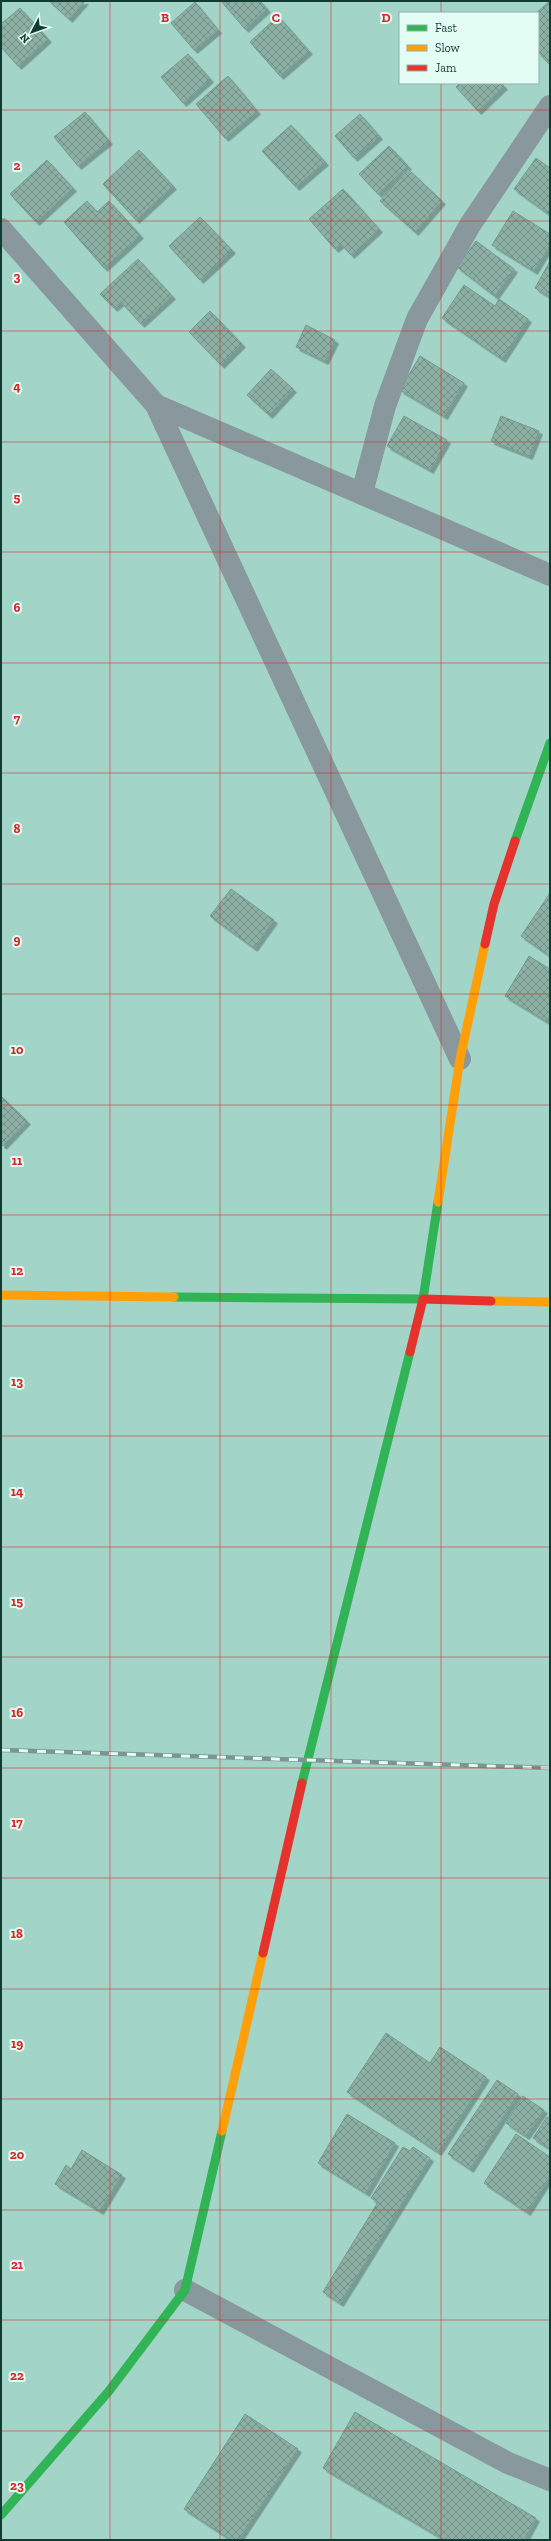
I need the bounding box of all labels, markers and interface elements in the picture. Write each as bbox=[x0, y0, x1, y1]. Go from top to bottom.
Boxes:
text: B bbox=[161, 10, 169, 25]
text: C bbox=[272, 10, 280, 25]
text: D bbox=[381, 10, 391, 25]
north arrow bbox=[12, 12, 52, 52]
legend bbox=[399, 12, 539, 84]
text: Fast bbox=[435, 21, 458, 35]
text: N bbox=[17, 30, 32, 46]
text: Slow bbox=[435, 41, 461, 55]
text: Jam bbox=[435, 61, 457, 75]
text: 2 bbox=[14, 158, 21, 173]
text: 3 bbox=[14, 269, 21, 284]
text: 4 bbox=[13, 379, 21, 394]
text: 5 bbox=[14, 490, 21, 505]
text: 6 bbox=[14, 600, 21, 615]
text: 7 bbox=[14, 711, 21, 726]
text: 8 bbox=[13, 821, 21, 836]
text: 9 bbox=[14, 932, 21, 947]
text: 10 bbox=[11, 1042, 24, 1057]
text: 11 bbox=[12, 1153, 23, 1168]
text: 12 bbox=[11, 1263, 23, 1278]
text: 13 bbox=[11, 1374, 23, 1389]
text: 14 bbox=[11, 1484, 24, 1499]
text: 15 bbox=[11, 1594, 23, 1609]
text: 16 bbox=[11, 1705, 23, 1720]
text: 17 bbox=[11, 1815, 23, 1830]
text: 18 bbox=[11, 1926, 23, 1941]
text: 19 bbox=[11, 2036, 23, 2051]
text: 20 bbox=[10, 2147, 25, 2162]
text: 21 bbox=[11, 2257, 24, 2272]
text: 22 bbox=[10, 2368, 24, 2383]
text: 23 bbox=[10, 2478, 24, 2493]

